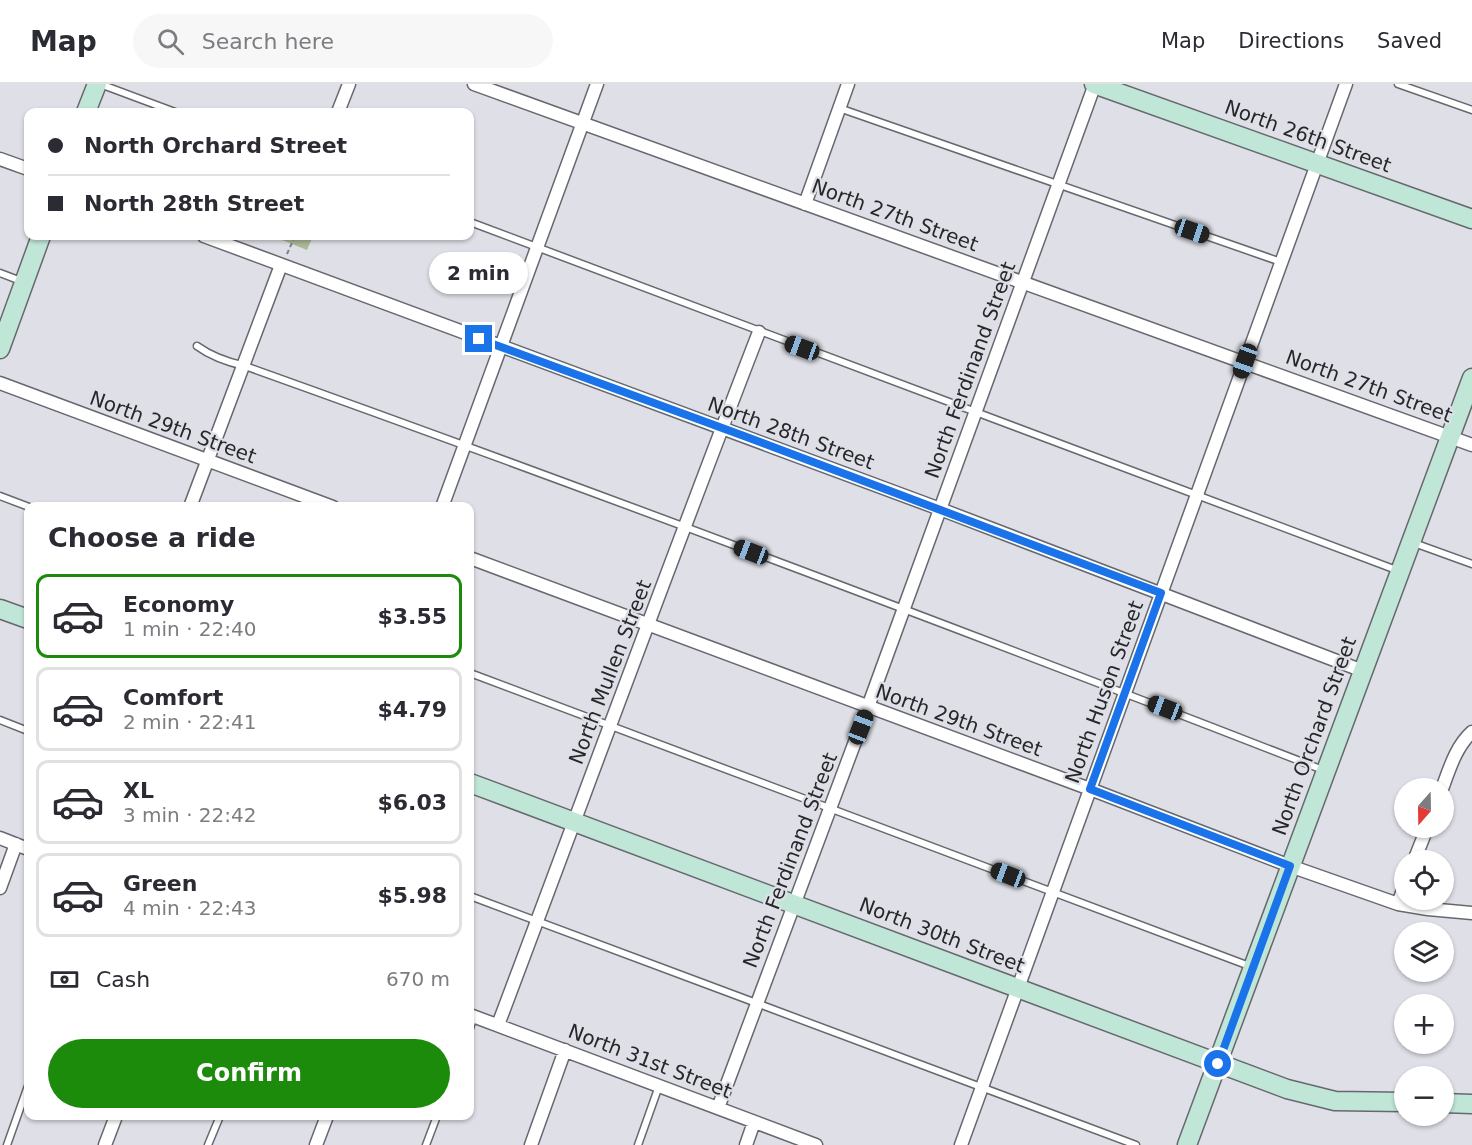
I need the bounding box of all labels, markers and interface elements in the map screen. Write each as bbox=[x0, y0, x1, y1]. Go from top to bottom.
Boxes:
search box bbox=[133, 14, 553, 68]
text: Map bbox=[30, 25, 97, 58]
icon: search bbox=[154, 25, 187, 58]
text: Search here bbox=[202, 29, 334, 54]
text: Map bbox=[1161, 29, 1205, 53]
text: Directions bbox=[1238, 29, 1344, 53]
text: Saved bbox=[1377, 29, 1442, 53]
street label: North 26th Street bbox=[1221, 95, 1395, 177]
text: North Orchard Street bbox=[84, 133, 347, 158]
street label: North 27th Street bbox=[808, 174, 982, 256]
text: North 28th Street bbox=[84, 191, 304, 216]
car bbox=[1172, 217, 1212, 245]
callout: 2 min bbox=[430, 252, 528, 294]
street label: North Ferdinand Street bbox=[920, 258, 1020, 482]
text: 2 min bbox=[447, 261, 510, 285]
route end bbox=[465, 325, 492, 352]
car bbox=[782, 333, 822, 363]
car bbox=[1230, 341, 1260, 381]
street label: North 27th Street bbox=[1282, 345, 1456, 427]
street label: North 29th Street bbox=[86, 386, 260, 468]
street label: North 28th Street bbox=[704, 392, 878, 474]
text: Choose a ride bbox=[48, 522, 256, 553]
car bbox=[731, 537, 771, 567]
street label: North Mullen Street bbox=[564, 576, 656, 768]
icon: car bbox=[51, 589, 105, 643]
text: Economy bbox=[123, 592, 234, 617]
street label: North Huson Street bbox=[1060, 597, 1148, 787]
text: $3.55 bbox=[377, 604, 447, 629]
text: 1 min · 22:40 bbox=[123, 617, 257, 641]
street label: North Orchard Street bbox=[1267, 633, 1361, 839]
street label: North 29th Street bbox=[872, 679, 1046, 761]
icon: car bbox=[51, 682, 105, 736]
text: Comfort bbox=[123, 685, 223, 710]
car bbox=[1145, 693, 1185, 723]
text: $4.79 bbox=[377, 697, 447, 722]
car bbox=[846, 707, 876, 747]
text: 2 min · 22:41 bbox=[123, 710, 257, 734]
street label: North Ferdinand Street bbox=[738, 749, 842, 971]
icon: car bbox=[51, 775, 105, 829]
text: XL bbox=[123, 778, 154, 803]
north arrow bbox=[1394, 778, 1454, 838]
map controls bbox=[1394, 778, 1454, 1126]
text: $6.03 bbox=[377, 790, 447, 815]
text: 3 min · 22:42 bbox=[123, 803, 257, 827]
button: locate bbox=[1394, 850, 1454, 910]
car bbox=[988, 860, 1028, 890]
icon: car bbox=[51, 868, 105, 922]
text: Green bbox=[123, 871, 197, 896]
text: $5.98 bbox=[377, 883, 447, 908]
street label: North 30th Street bbox=[856, 892, 1028, 978]
text: 4 min · 22:43 bbox=[123, 896, 257, 920]
button: layers bbox=[1394, 922, 1454, 982]
icon: cash bbox=[48, 963, 81, 996]
text: Cash bbox=[96, 967, 150, 992]
text: 670 m bbox=[386, 967, 450, 991]
button: + bbox=[1394, 994, 1454, 1054]
street label: North 31st Street bbox=[565, 1019, 735, 1103]
button: Confirm bbox=[48, 1039, 450, 1108]
route start bbox=[1204, 1050, 1231, 1077]
button: − bbox=[1394, 1066, 1454, 1126]

